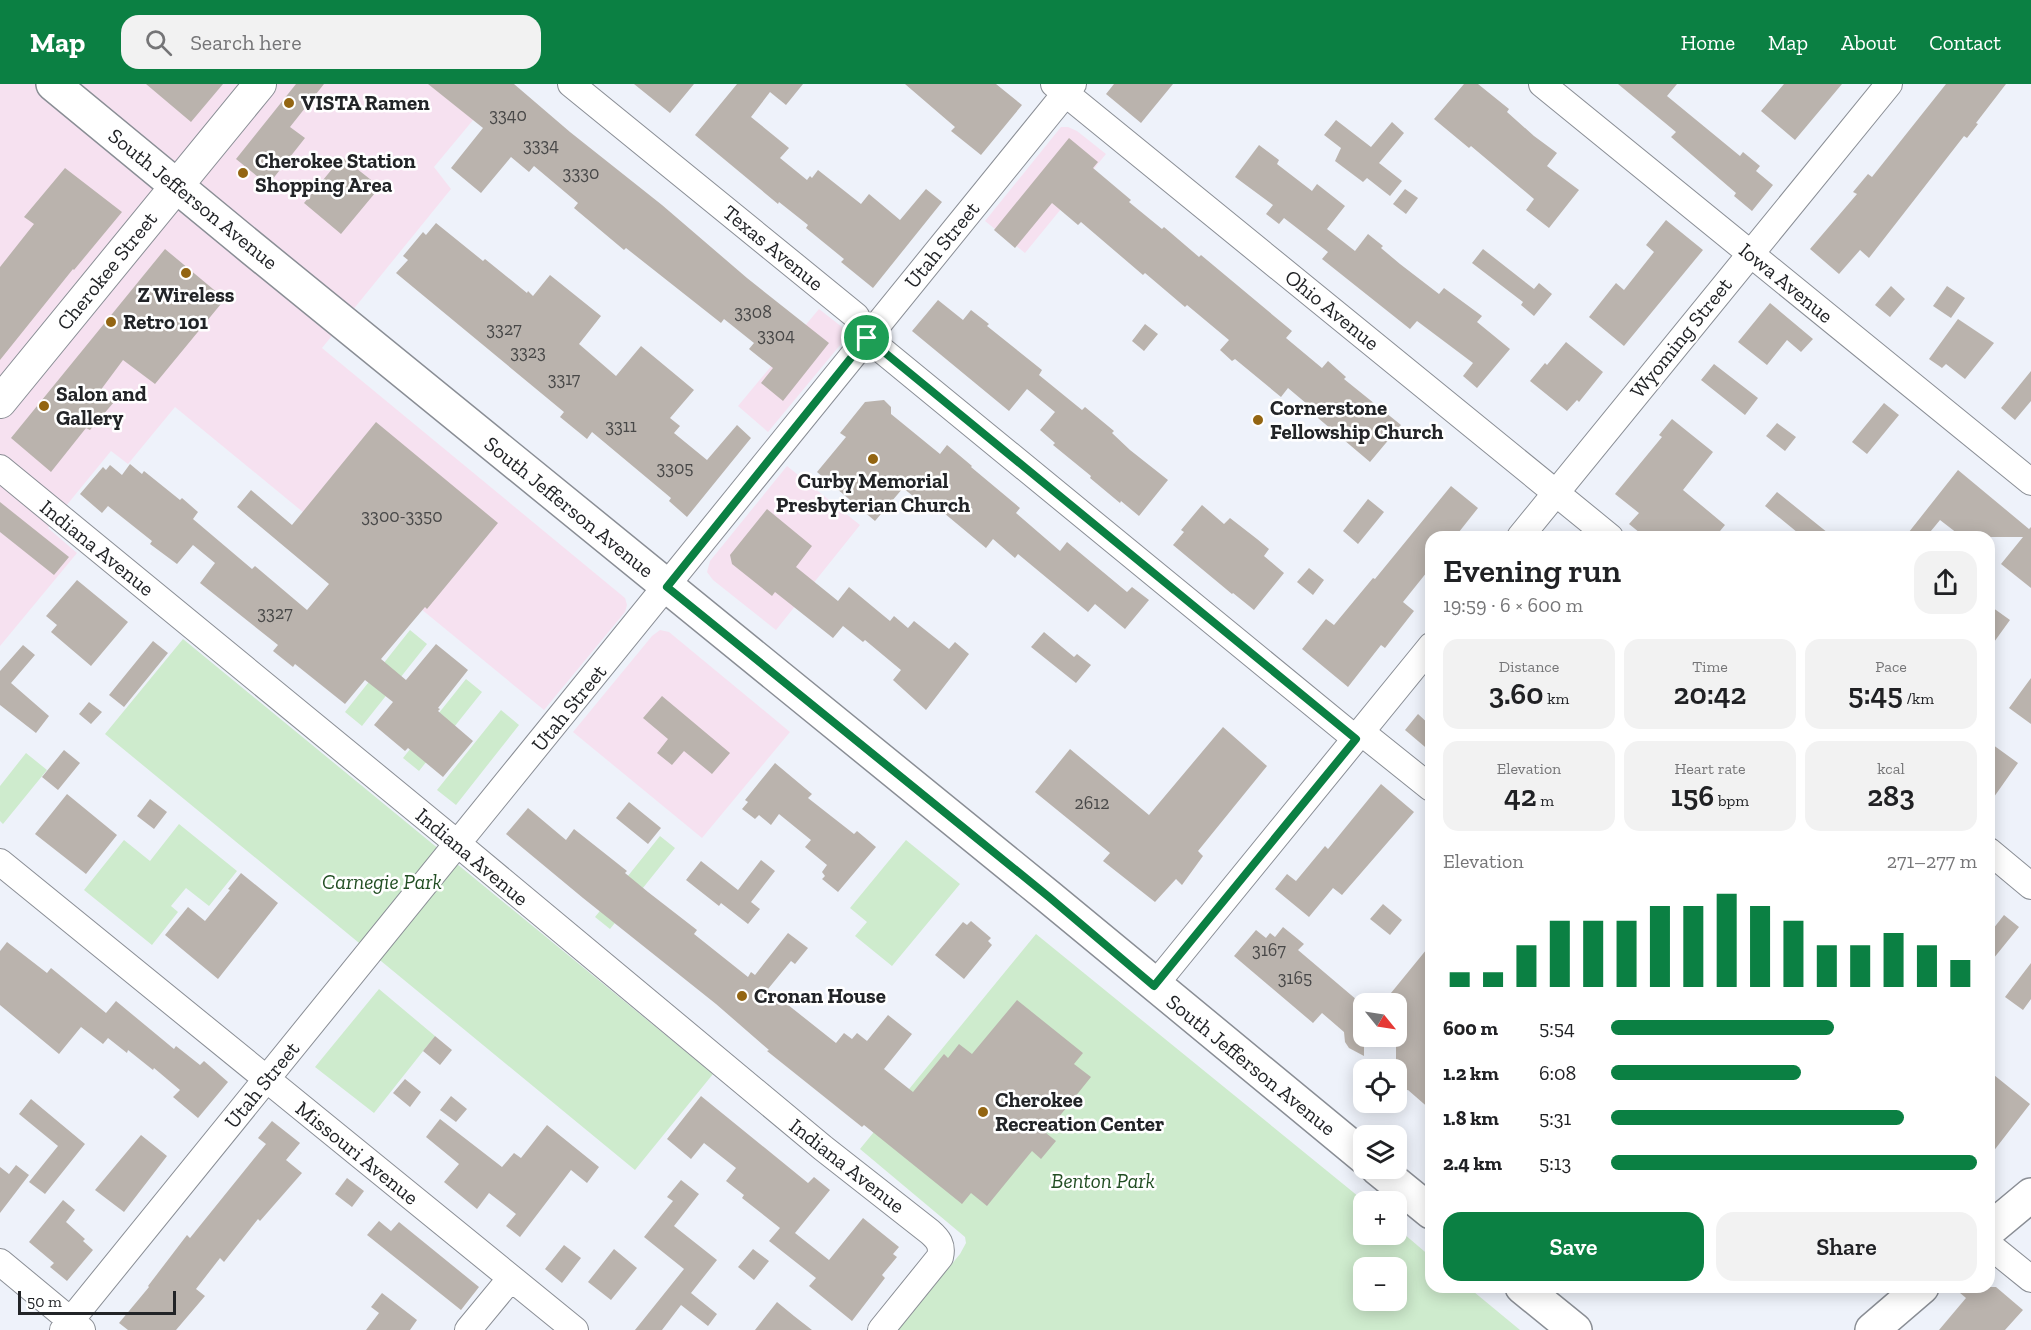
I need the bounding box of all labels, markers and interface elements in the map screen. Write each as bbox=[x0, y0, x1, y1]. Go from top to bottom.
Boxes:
search box bbox=[121, 15, 541, 69]
text: Map bbox=[30, 26, 85, 59]
icon: search bbox=[142, 26, 175, 59]
text: Search here bbox=[190, 29, 302, 56]
text: Home bbox=[1681, 30, 1735, 55]
text: Map bbox=[1768, 30, 1808, 55]
text: About bbox=[1841, 30, 1896, 55]
text: Contact bbox=[1929, 30, 2001, 55]
place label: VISTA Ramen bbox=[301, 90, 430, 115]
marker: VISTA Ramen bbox=[282, 96, 296, 110]
house number: 3340 bbox=[489, 104, 527, 126]
street label: South Jefferson Avenue bbox=[104, 123, 283, 275]
house number: 3334 bbox=[523, 134, 559, 156]
place label: Cherokee Station Shopping Area bbox=[255, 148, 416, 197]
house number: 3330 bbox=[563, 162, 599, 184]
marker: Cherokee Station Shopping Area bbox=[236, 166, 250, 180]
street label: Utah Street bbox=[899, 196, 984, 293]
street label: Texas Avenue bbox=[718, 199, 829, 296]
street label: Cherokee Street bbox=[51, 206, 162, 335]
street label: Iowa Avenue bbox=[1734, 237, 1838, 328]
street label: Ohio Avenue bbox=[1280, 264, 1385, 355]
marker: Z Wireless bbox=[179, 266, 193, 280]
street label: Wyoming Street bbox=[1624, 272, 1737, 403]
place label: Z Wireless bbox=[138, 282, 235, 307]
house number: 3308 bbox=[734, 301, 772, 323]
place label: Retro 101 bbox=[123, 309, 209, 334]
pin bbox=[841, 312, 892, 363]
marker: Retro 101 bbox=[104, 315, 118, 329]
house number: 3327 bbox=[486, 318, 522, 340]
icon: arrive bbox=[850, 321, 883, 354]
house number: 3304 bbox=[757, 324, 795, 346]
house number: 3323 bbox=[510, 341, 546, 363]
house number: 3317 bbox=[548, 368, 581, 390]
place label: Salon and Gallery bbox=[56, 381, 147, 430]
place label: Cornerstone Fellowship Church bbox=[1270, 395, 1444, 444]
marker: Salon and Gallery bbox=[37, 399, 51, 413]
marker: Cornerstone Fellowship Church bbox=[1251, 413, 1265, 427]
house number: 3311 bbox=[605, 415, 637, 437]
street label: South Jefferson Avenue bbox=[480, 431, 659, 583]
marker: Curby Memorial Presbyterian Church bbox=[866, 452, 880, 466]
house number: 3305 bbox=[656, 457, 694, 479]
place label: Curby Memorial Presbyterian Church bbox=[776, 468, 970, 517]
street label: Indiana Avenue bbox=[35, 494, 159, 601]
house number: 3300-3350 bbox=[361, 505, 443, 527]
text: Evening run bbox=[1443, 551, 1621, 590]
button: share bbox=[1914, 551, 1977, 614]
text: 19:59 · 6 × 600 m bbox=[1443, 593, 1583, 617]
house number: 3327 bbox=[257, 602, 293, 624]
text: Distance bbox=[1499, 657, 1559, 676]
text: Time bbox=[1692, 657, 1728, 676]
text: Pace bbox=[1875, 657, 1907, 676]
street label: Utah Street bbox=[526, 659, 611, 756]
text: 3.60 bbox=[1489, 676, 1544, 712]
text: 20:42 bbox=[1674, 676, 1746, 712]
text: 5:45 bbox=[1848, 676, 1903, 712]
text: km bbox=[1544, 689, 1569, 708]
text: /km bbox=[1903, 689, 1934, 708]
text: Elevation bbox=[1497, 759, 1561, 778]
text: Heart rate bbox=[1674, 759, 1746, 778]
text: kcal bbox=[1877, 759, 1905, 778]
text: 42 bbox=[1504, 778, 1537, 814]
text: 156 bbox=[1671, 778, 1714, 814]
text: 283 bbox=[1867, 778, 1915, 814]
text: m bbox=[1537, 791, 1554, 810]
text: bpm bbox=[1714, 791, 1749, 810]
house number: 2612 bbox=[1074, 792, 1110, 814]
street label: Indiana Avenue bbox=[411, 802, 534, 911]
text: Elevation bbox=[1443, 849, 1524, 873]
text: 271–277 m bbox=[1887, 849, 1977, 873]
park label: Carnegie Park bbox=[322, 869, 442, 894]
house number: 3167 bbox=[1252, 939, 1286, 961]
house number: 3165 bbox=[1278, 967, 1312, 989]
place label: Cronan House bbox=[754, 983, 886, 1008]
marker: Cronan House bbox=[735, 989, 749, 1003]
street label: South Jefferson Avenue bbox=[1162, 989, 1341, 1141]
north arrow bbox=[1353, 993, 1407, 1047]
map controls bbox=[1353, 993, 1407, 1311]
text: 600 m bbox=[1443, 1016, 1498, 1040]
text: 5:54 bbox=[1539, 1016, 1575, 1040]
street label: Utah Street bbox=[219, 1036, 304, 1133]
button: locate bbox=[1353, 1059, 1407, 1113]
text: 1.2 km bbox=[1443, 1061, 1499, 1085]
text: 6:08 bbox=[1539, 1061, 1576, 1085]
place label: Cherokee Recreation Center bbox=[995, 1087, 1164, 1136]
street label: Missouri Avenue bbox=[291, 1095, 424, 1210]
marker: Cherokee Recreation Center bbox=[976, 1105, 990, 1119]
text: 1.8 km bbox=[1443, 1106, 1499, 1130]
text: 5:31 bbox=[1539, 1106, 1571, 1130]
street label: Indiana Avenue bbox=[785, 1113, 910, 1218]
button: layers bbox=[1353, 1125, 1407, 1179]
text: 2.4 km bbox=[1443, 1151, 1502, 1175]
text: 5:13 bbox=[1539, 1151, 1571, 1175]
park label: Benton Park bbox=[1051, 1168, 1155, 1193]
button: + bbox=[1353, 1191, 1407, 1245]
button: Save bbox=[1443, 1212, 1704, 1281]
button: Share bbox=[1716, 1212, 1977, 1281]
button: − bbox=[1353, 1257, 1407, 1311]
scale bar bbox=[18, 1288, 176, 1316]
text: 50 m bbox=[27, 1292, 62, 1311]

